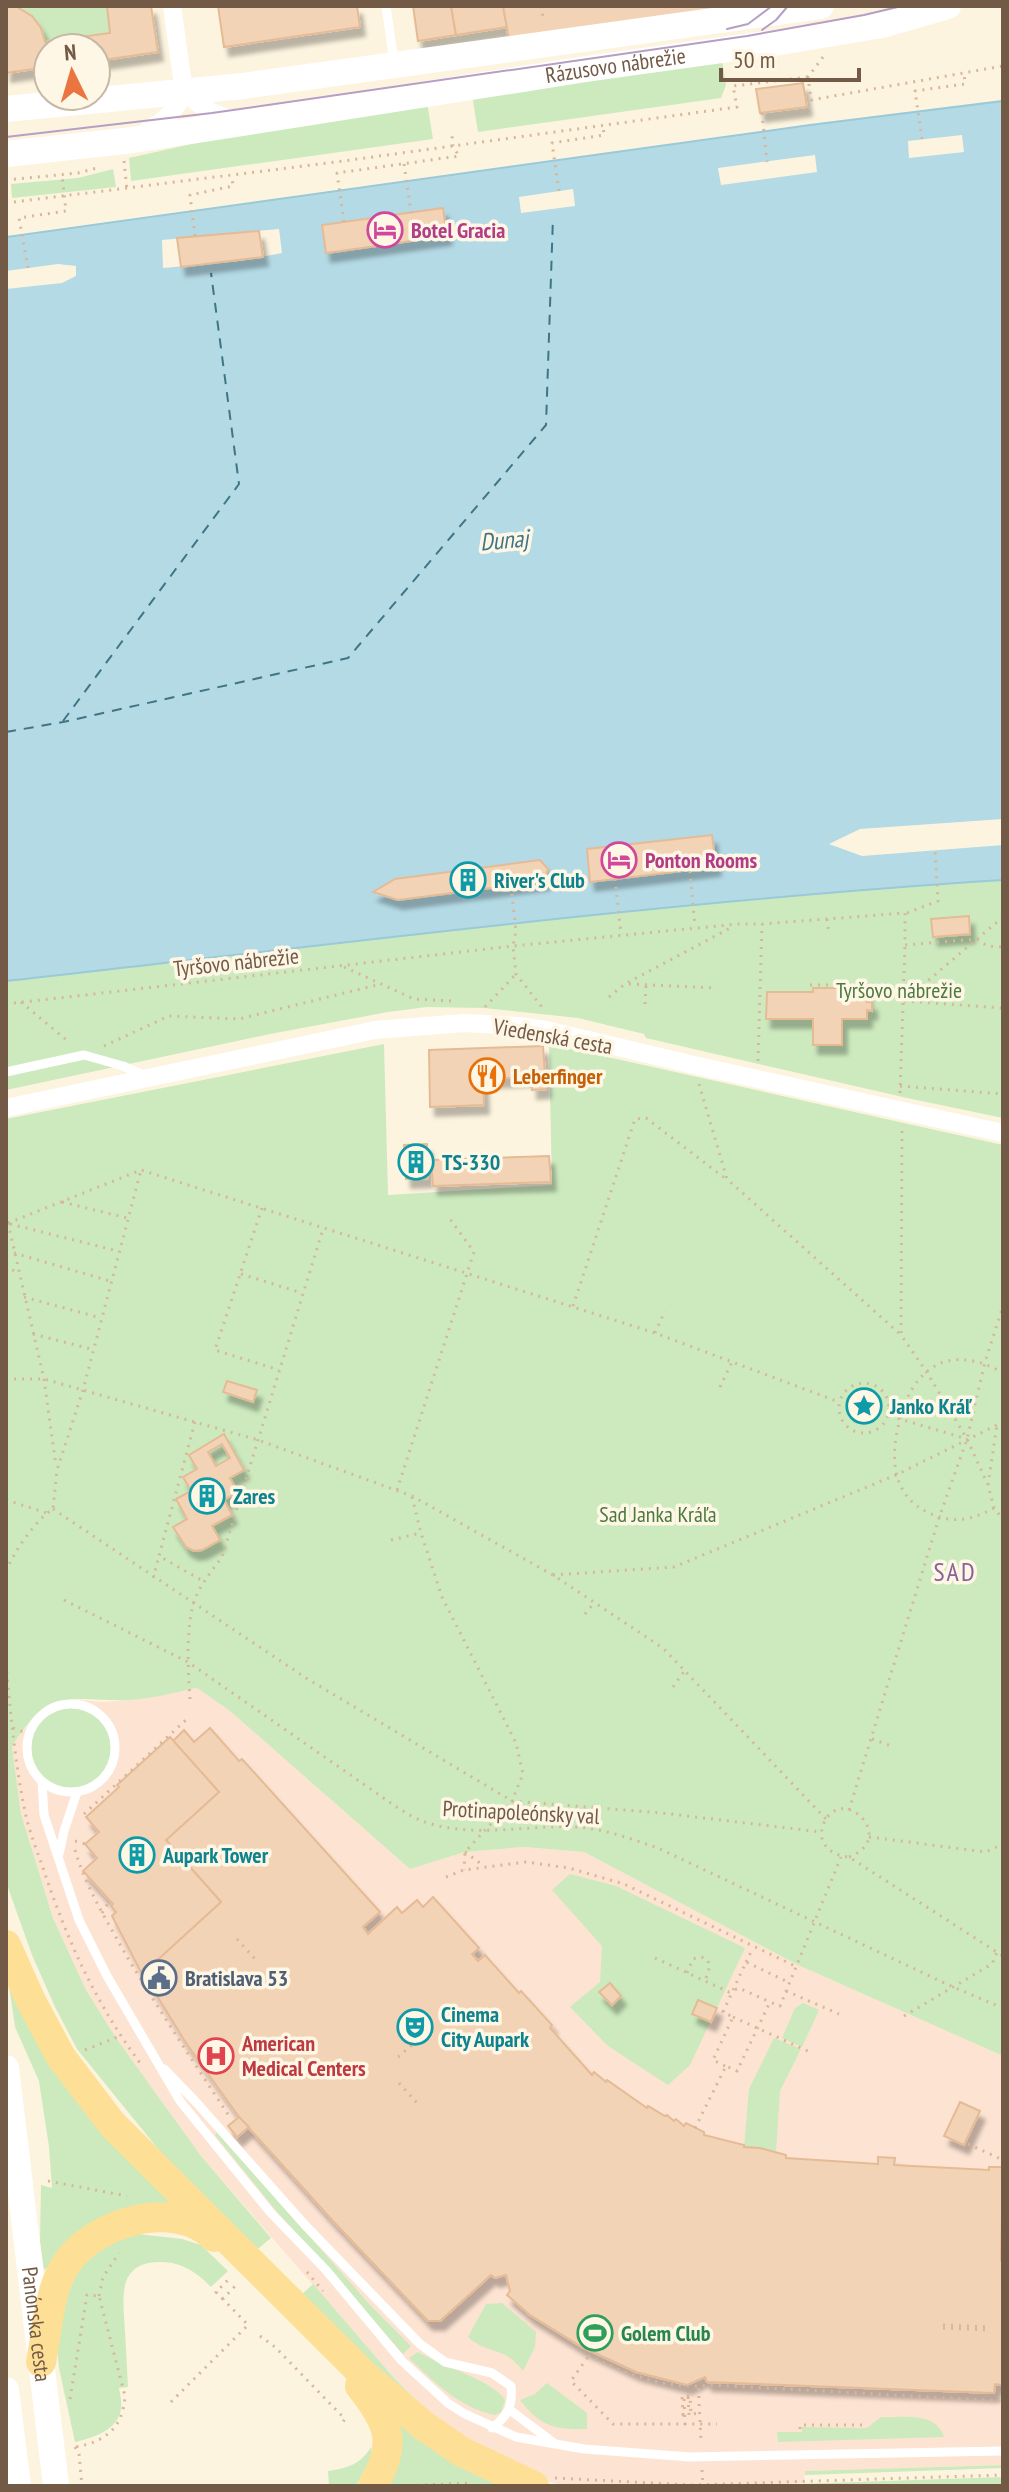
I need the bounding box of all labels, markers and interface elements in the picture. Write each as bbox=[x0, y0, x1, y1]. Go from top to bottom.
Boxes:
north arrow bbox=[32, 32, 112, 112]
scale bar bbox=[721, 32, 859, 82]
text: N bbox=[63, 38, 77, 67]
street label: Rázusovo nábrežie bbox=[543, 41, 687, 89]
text: 50 m bbox=[733, 44, 775, 75]
hotel icon: Botel Gracia bbox=[366, 211, 404, 249]
place label: Botel Gracia bbox=[411, 216, 505, 244]
water label: Dunaj bbox=[479, 522, 532, 558]
hotel icon: Ponton Rooms bbox=[600, 841, 638, 879]
place label: Ponton Rooms bbox=[645, 846, 757, 874]
building icon: River's Club bbox=[449, 861, 487, 899]
place label: River's Club bbox=[494, 866, 585, 894]
street label: Tyršovo nábrežie bbox=[172, 941, 300, 983]
park label: Tyršovo nábrežie bbox=[836, 976, 962, 1004]
street label: Viedenská cesta bbox=[490, 1012, 615, 1060]
restaurant icon: Leberfinger bbox=[468, 1057, 506, 1095]
place label: Leberfinger bbox=[513, 1062, 603, 1090]
building icon: TS-330 bbox=[397, 1143, 435, 1181]
place label: TS-330 bbox=[442, 1148, 500, 1176]
place icon: Janko Kráľ bbox=[845, 1387, 883, 1425]
place label: Janko Kráľ bbox=[889, 1392, 973, 1420]
building icon: Zares bbox=[188, 1477, 226, 1515]
place label: Zares bbox=[233, 1482, 276, 1510]
park label: Sad Janka Kráľa bbox=[599, 1500, 717, 1528]
district label: SAD bbox=[933, 1555, 977, 1588]
street label: Protinapoleónsky val bbox=[442, 1794, 601, 1830]
building icon: Aupark Tower bbox=[118, 1836, 156, 1874]
place label: Aupark Tower bbox=[162, 1841, 269, 1869]
public building icon: Bratislava 53 bbox=[140, 1959, 178, 1997]
place label: Bratislava 53 bbox=[185, 1964, 288, 1992]
place label: Cinema City Aupark bbox=[441, 2000, 530, 2053]
theatre icon: Cinema City Aupark bbox=[396, 2008, 434, 2046]
place label: American Medical Centers bbox=[241, 2029, 366, 2082]
hospital icon: American Medical Centers bbox=[197, 2037, 235, 2075]
street label: Panónska cesta bbox=[16, 2265, 57, 2383]
sports icon: Golem Club bbox=[576, 2314, 614, 2352]
place label: Golem Club bbox=[621, 2319, 711, 2347]

